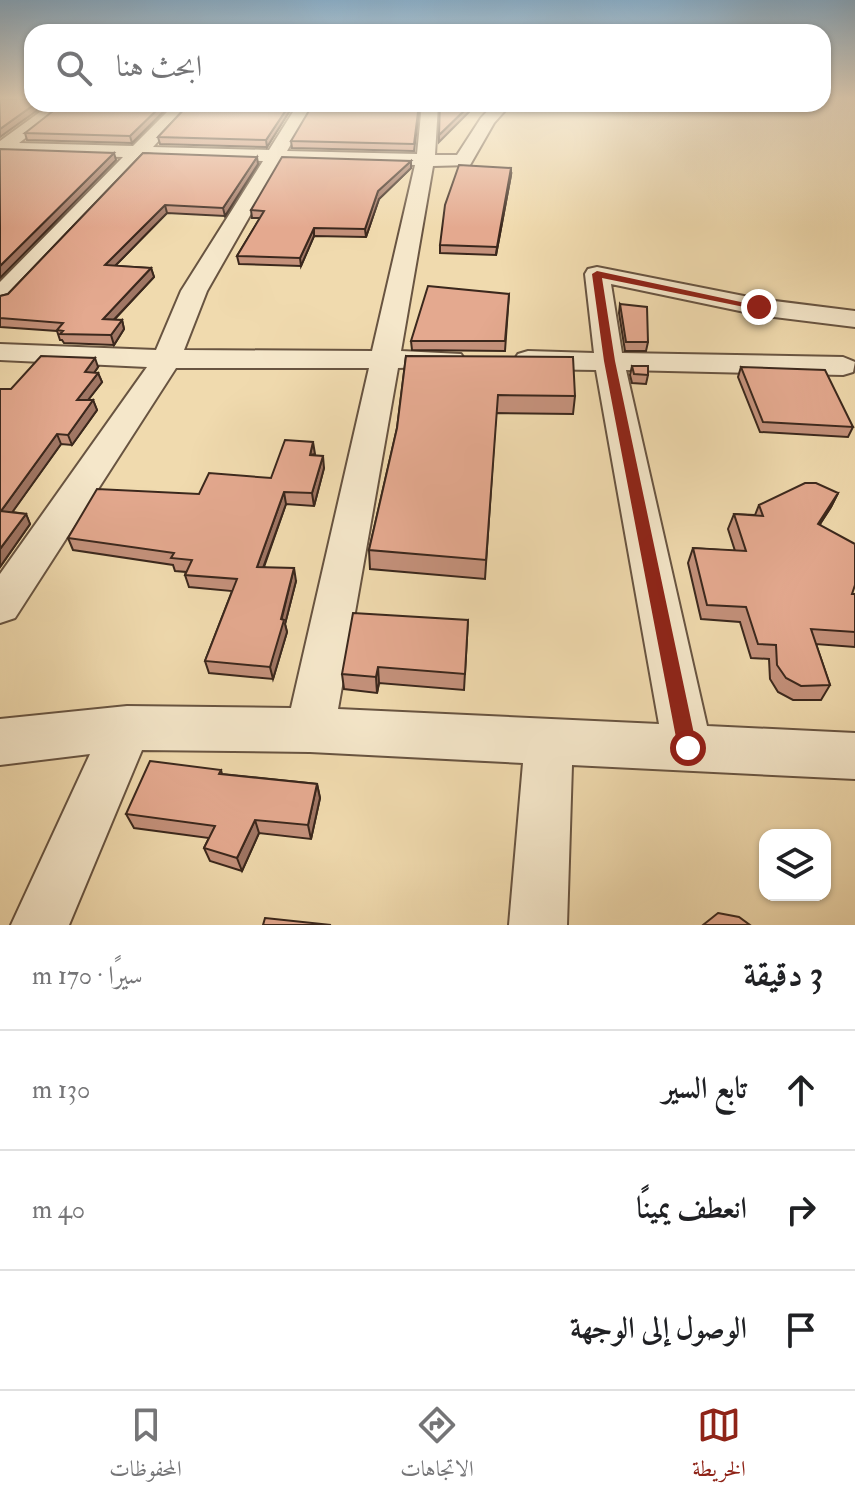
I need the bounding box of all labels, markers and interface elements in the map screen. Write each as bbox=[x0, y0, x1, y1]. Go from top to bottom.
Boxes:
search box bbox=[24, 24, 831, 112]
icon: search bbox=[52, 46, 96, 90]
text: ابحث هنا bbox=[116, 48, 202, 85]
route end bbox=[741, 289, 777, 325]
route start bbox=[670, 730, 706, 766]
map controls bbox=[759, 829, 831, 901]
button: layers bbox=[759, 829, 831, 901]
text: 3 دقيقة bbox=[743, 953, 823, 996]
text: سيرًا · 170 m bbox=[32, 960, 143, 992]
icon: ahead bbox=[779, 1068, 823, 1112]
text: تابع السير bbox=[662, 1070, 747, 1107]
text: 130 m bbox=[32, 1074, 90, 1106]
icon: right bbox=[779, 1188, 823, 1232]
text: انعطف يمينًا bbox=[636, 1190, 747, 1227]
text: 40 m bbox=[32, 1194, 85, 1226]
icon: arrive bbox=[779, 1308, 823, 1352]
text: الوصول إلى الوجهة bbox=[570, 1310, 747, 1347]
tab: المحفوظات bbox=[109, 1403, 182, 1490]
tab: الاتجاهات bbox=[400, 1403, 474, 1490]
tab: الخريطة bbox=[692, 1403, 746, 1490]

